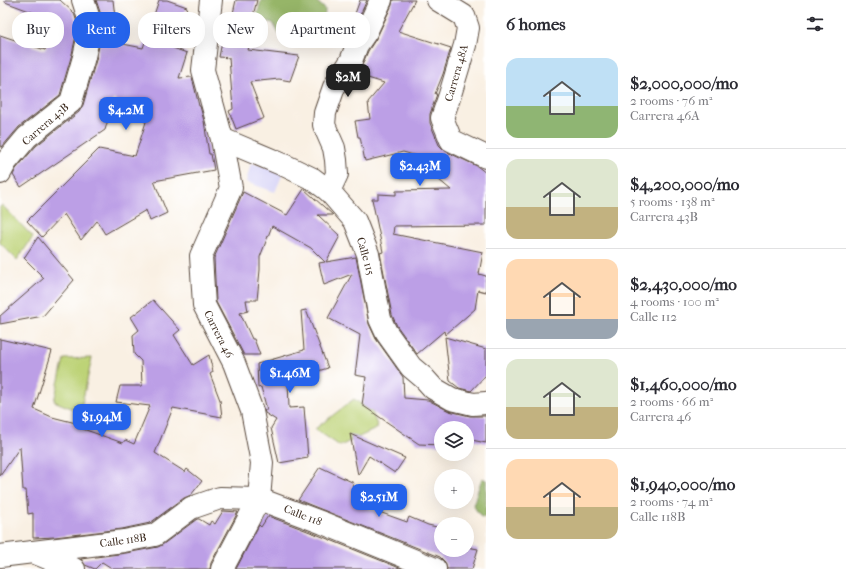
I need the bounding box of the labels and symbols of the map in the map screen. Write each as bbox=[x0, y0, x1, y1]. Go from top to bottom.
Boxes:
street label: Carrera 48A bbox=[442, 42, 471, 103]
pin: $2M bbox=[329, 64, 367, 98]
pin: $4.2M bbox=[98, 97, 154, 131]
street label: Carrera 43B bbox=[19, 101, 71, 148]
pin: $2.43M bbox=[387, 153, 453, 187]
street label: Calle 115 bbox=[354, 236, 377, 277]
street label: Carrera 46 bbox=[201, 308, 236, 360]
pin: $1.46M bbox=[257, 360, 323, 394]
pin: $1.94M bbox=[69, 404, 135, 438]
pin: $2.51M bbox=[346, 484, 412, 518]
street label: Calle 118 bbox=[282, 502, 324, 529]
street label: Calle 118B bbox=[99, 531, 147, 550]

